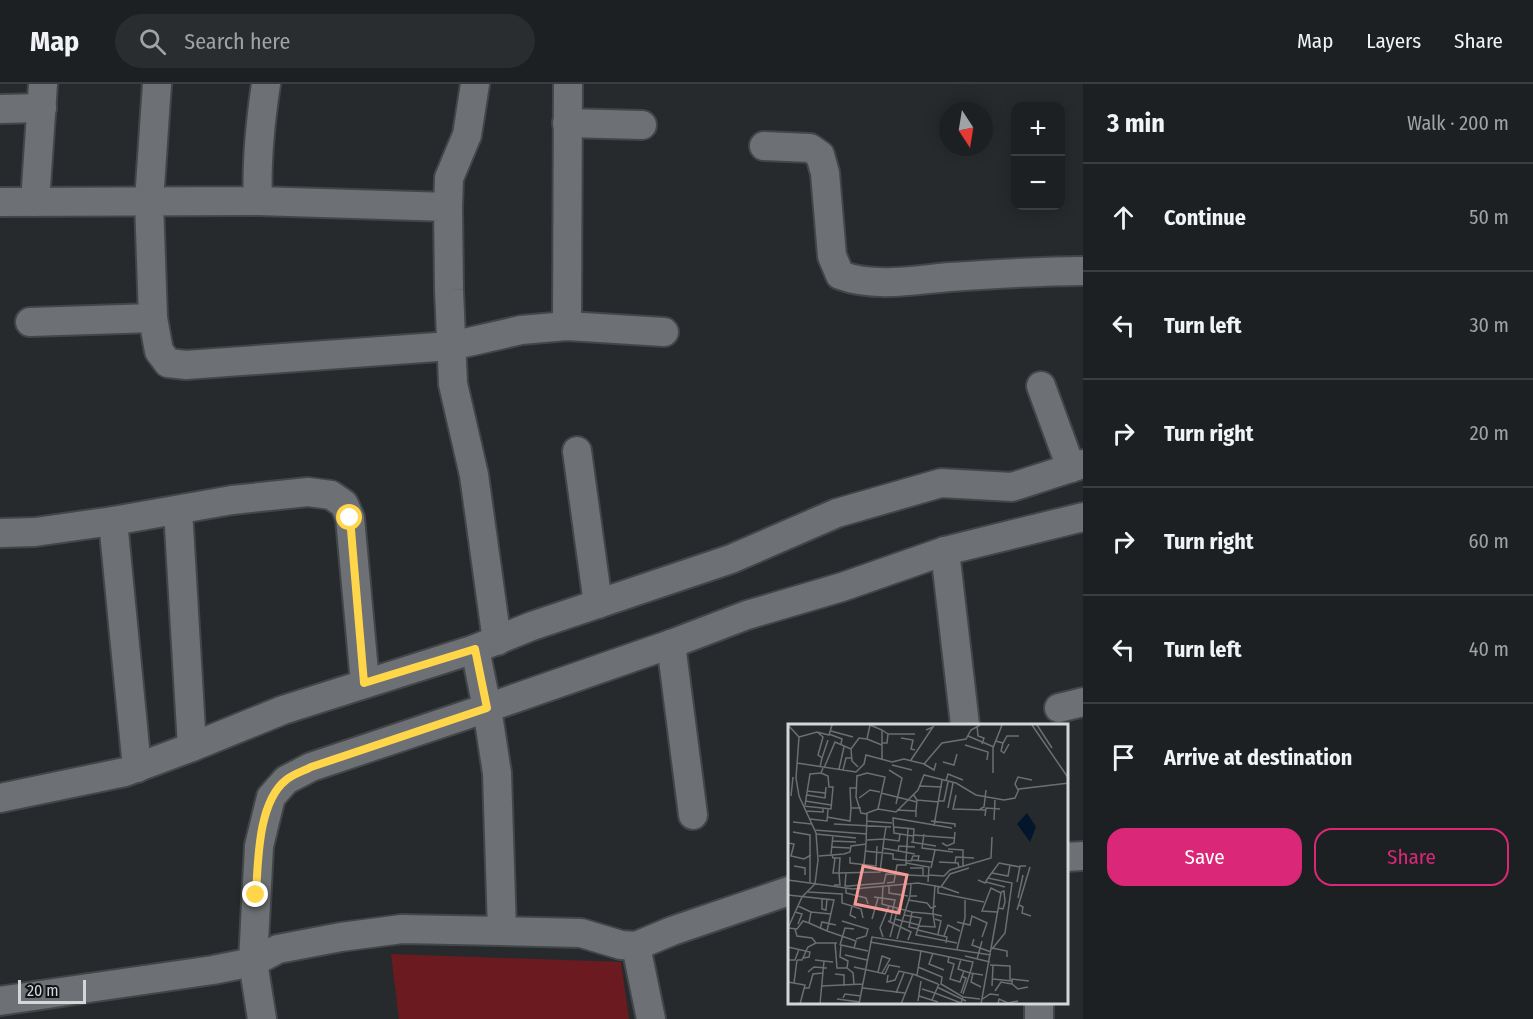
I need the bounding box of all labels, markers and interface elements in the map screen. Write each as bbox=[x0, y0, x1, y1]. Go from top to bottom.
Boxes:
search box bbox=[115, 14, 535, 68]
text: Map bbox=[30, 25, 79, 58]
icon: search bbox=[136, 25, 169, 58]
text: Search here bbox=[184, 28, 290, 55]
text: Map bbox=[1297, 28, 1333, 54]
text: Layers bbox=[1366, 28, 1421, 54]
text: Share bbox=[1454, 28, 1503, 54]
north arrow bbox=[939, 102, 993, 156]
map controls bbox=[1011, 102, 1065, 210]
button: + bbox=[1011, 102, 1065, 156]
text: 3 min bbox=[1107, 108, 1165, 139]
text: Walk · 200 m bbox=[1407, 111, 1509, 135]
button: − bbox=[1011, 156, 1065, 210]
icon: ahead bbox=[1107, 201, 1140, 234]
text: Continue bbox=[1164, 204, 1246, 231]
text: 50 m bbox=[1469, 205, 1509, 229]
icon: left bbox=[1107, 309, 1140, 342]
text: Turn left bbox=[1164, 312, 1242, 339]
text: 30 m bbox=[1469, 313, 1509, 337]
icon: right bbox=[1107, 417, 1140, 450]
text: Turn right bbox=[1164, 420, 1253, 447]
text: 20 m bbox=[1470, 421, 1509, 445]
route start bbox=[336, 504, 362, 530]
icon: right bbox=[1107, 525, 1140, 558]
text: Turn right bbox=[1164, 528, 1253, 555]
text: 60 m bbox=[1469, 529, 1509, 553]
icon: left bbox=[1107, 633, 1140, 666]
text: Turn left bbox=[1164, 636, 1242, 663]
text: 40 m bbox=[1469, 637, 1509, 661]
inset map bbox=[788, 724, 1068, 1004]
icon: arrive bbox=[1107, 741, 1140, 774]
text: Arrive at destination bbox=[1164, 744, 1352, 771]
button: Save bbox=[1107, 828, 1302, 886]
button: Share bbox=[1314, 828, 1509, 886]
route end bbox=[242, 881, 268, 907]
scale bar bbox=[18, 977, 86, 1004]
text: 20 m bbox=[27, 981, 58, 1000]

